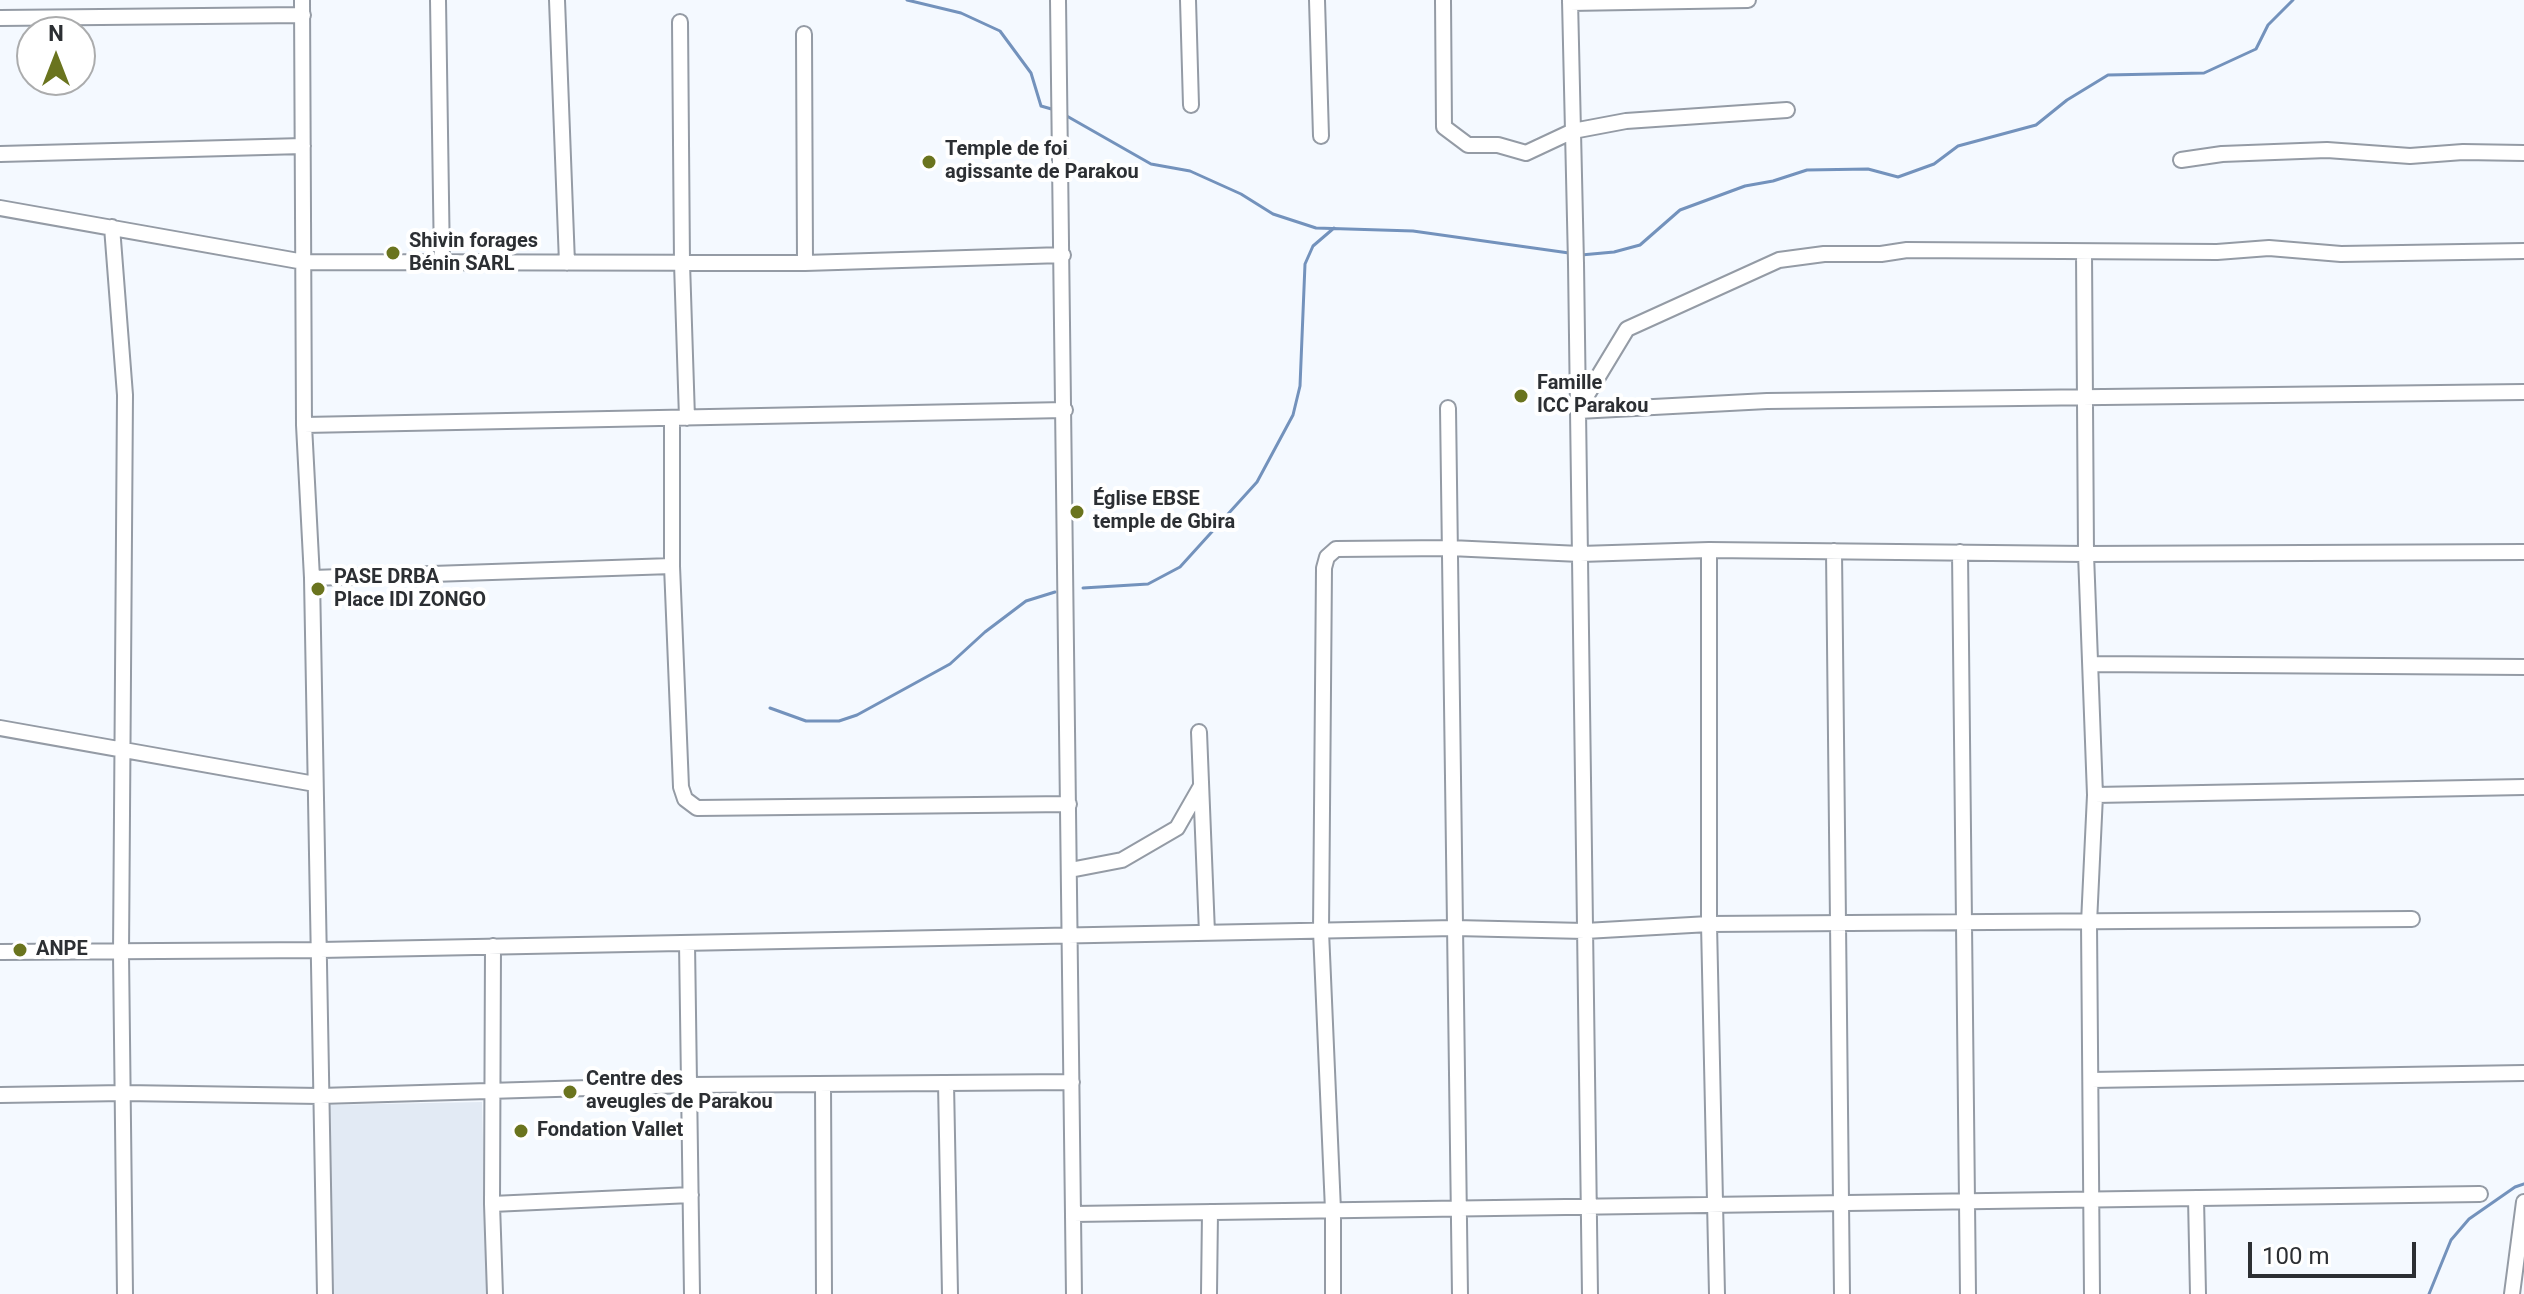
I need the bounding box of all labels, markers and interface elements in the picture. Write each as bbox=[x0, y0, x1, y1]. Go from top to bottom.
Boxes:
north arrow bbox=[16, 16, 96, 96]
text: N bbox=[48, 21, 64, 46]
place label: Temple de foi agissante de Parakou bbox=[945, 138, 1139, 185]
marker: Temple de foi agissante de Parakou bbox=[920, 153, 938, 171]
place label: Shivin forages Bénin SARL bbox=[409, 230, 538, 277]
marker: Shivin forages Bénin SARL bbox=[384, 244, 402, 262]
place label: Famille ICC Parakou bbox=[1537, 372, 1648, 419]
marker: Famille ICC Parakou bbox=[1512, 387, 1530, 405]
place label: Église EBSE temple de Gbira bbox=[1093, 488, 1235, 535]
marker: Église EBSE temple de Gbira bbox=[1068, 503, 1086, 521]
place label: PASE DRBA Place IDI ZONGO bbox=[334, 566, 486, 613]
marker: PASE DRBA Place IDI ZONGO bbox=[309, 580, 327, 598]
place label: ANPE bbox=[36, 938, 88, 962]
marker: ANPE bbox=[11, 941, 29, 959]
place label: Centre des aveugles de Parakou bbox=[586, 1068, 773, 1115]
marker: Centre des aveugles de Parakou bbox=[561, 1083, 579, 1101]
place label: Fondation Vallet bbox=[537, 1119, 683, 1143]
marker: Fondation Vallet bbox=[512, 1122, 530, 1140]
scale bar bbox=[2252, 1226, 2420, 1276]
text: 100 m bbox=[2262, 1242, 2329, 1270]

